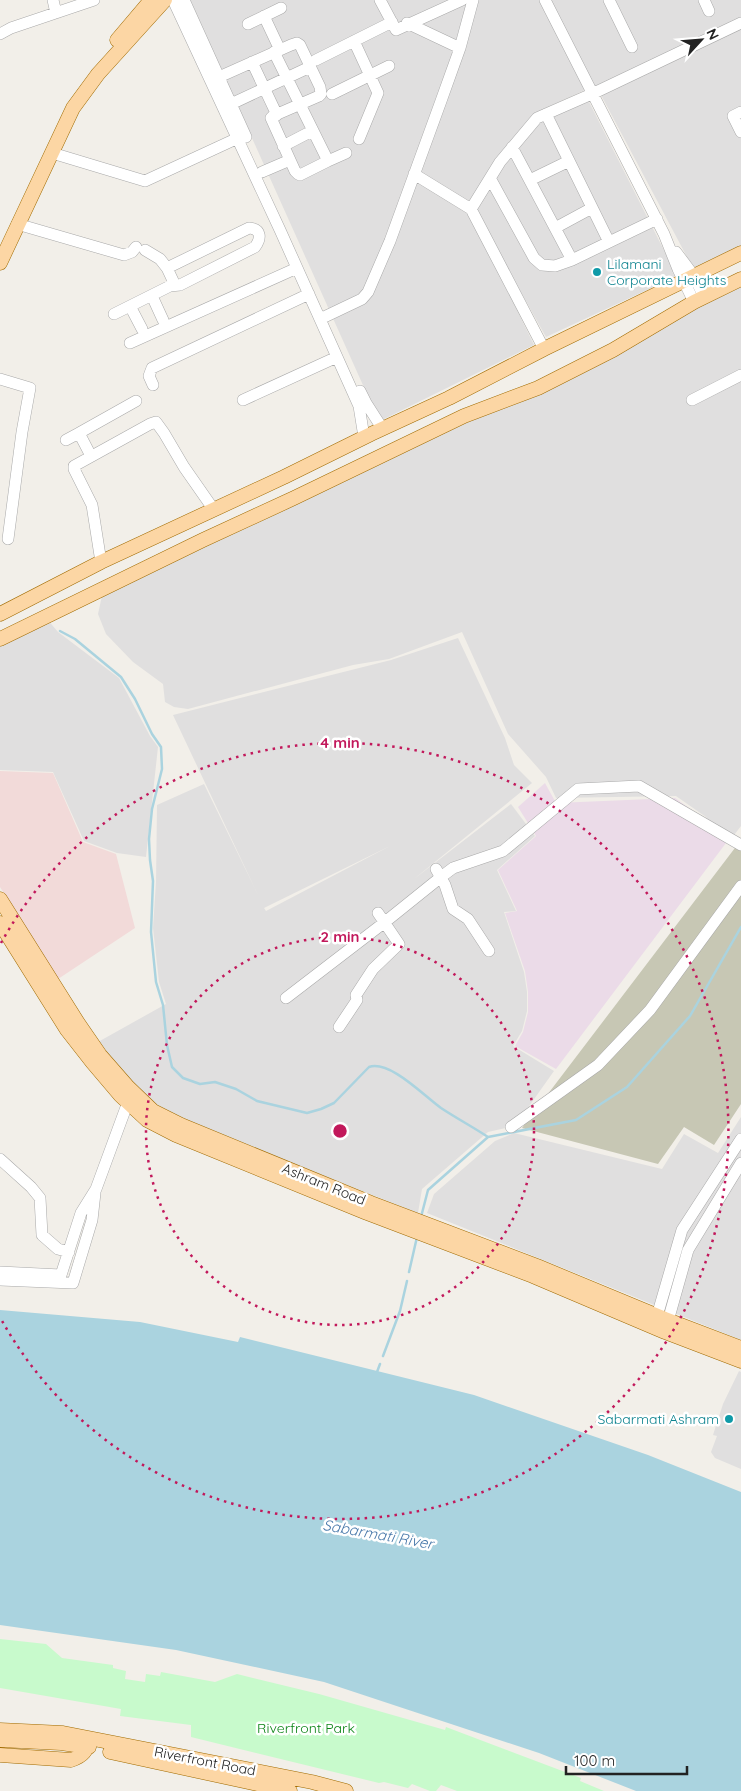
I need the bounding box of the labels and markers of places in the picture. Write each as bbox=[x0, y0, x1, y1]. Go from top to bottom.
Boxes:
place label: Lilamani Corporate Heights bbox=[607, 255, 726, 289]
marker: Lilamani Corporate Heights bbox=[591, 266, 603, 278]
centre of rings bbox=[331, 1122, 349, 1140]
place label: Sabarmati Ashram bbox=[597, 1410, 719, 1428]
marker: Sabarmati Ashram bbox=[723, 1413, 735, 1425]

